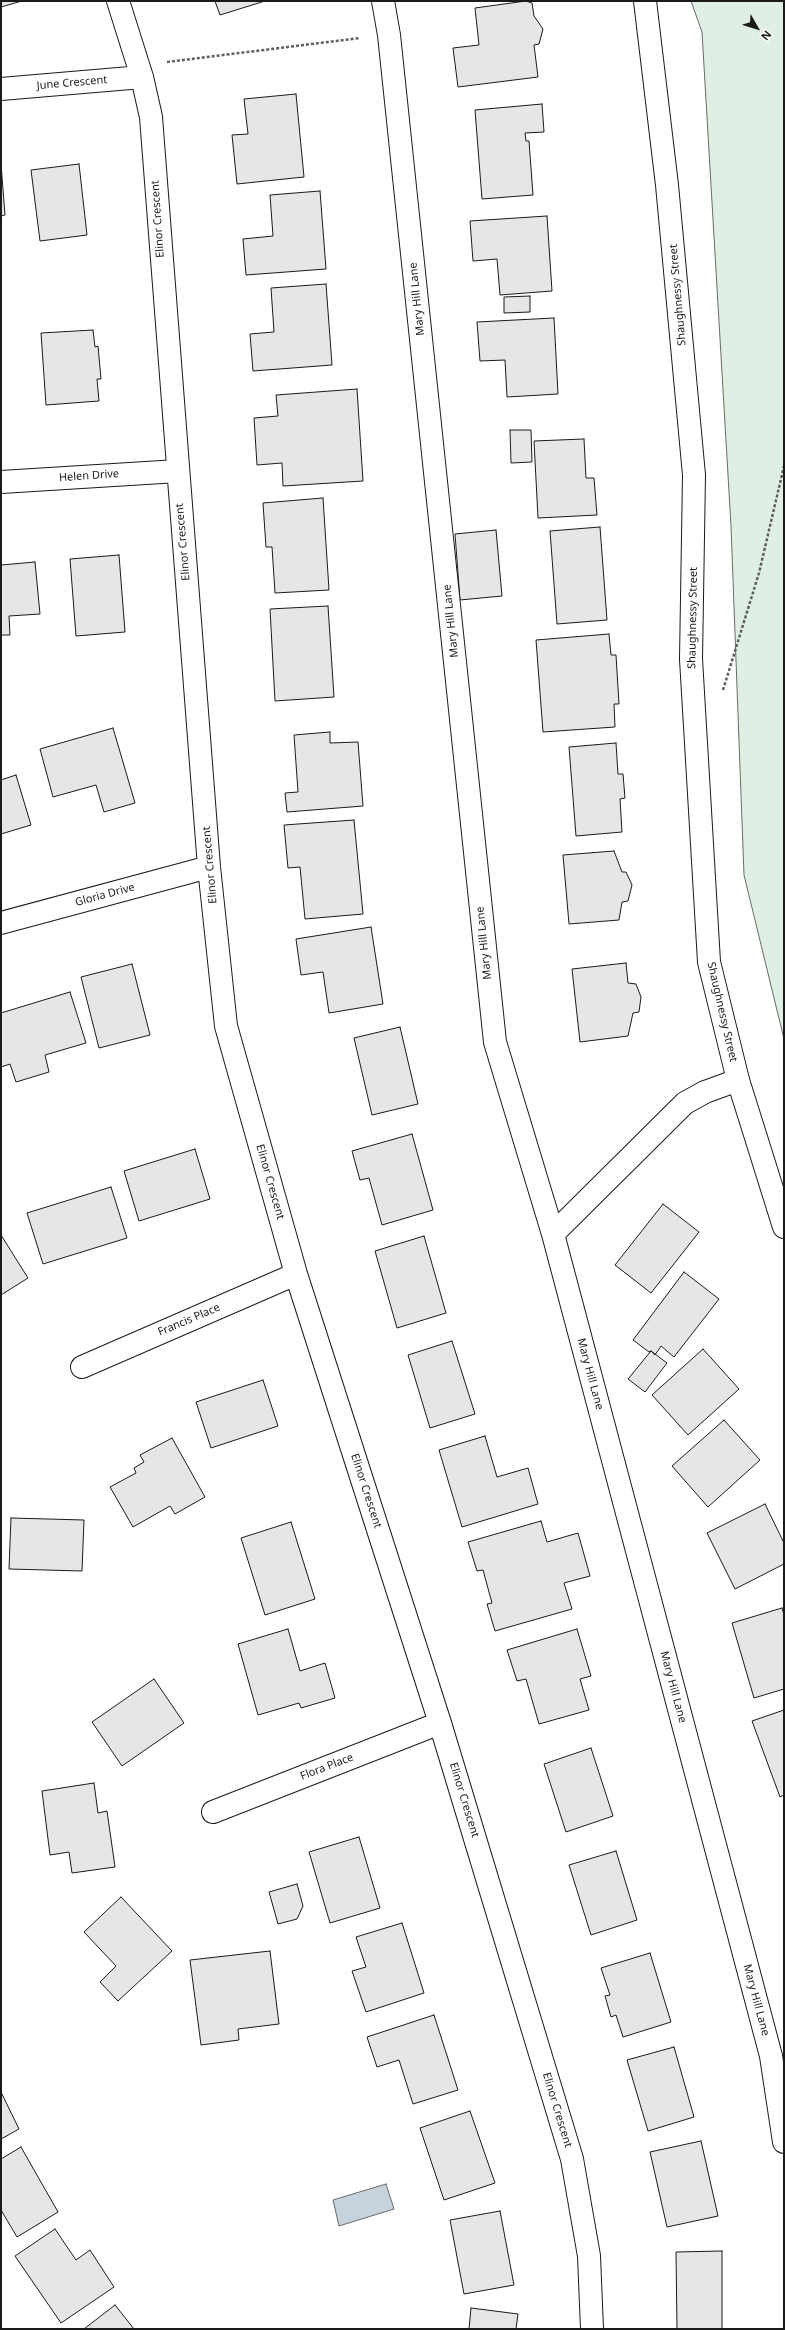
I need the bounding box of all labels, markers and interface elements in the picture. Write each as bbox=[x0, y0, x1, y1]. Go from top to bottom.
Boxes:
north arrow bbox=[737, 8, 777, 48]
text: N bbox=[758, 28, 775, 44]
street label: June Crescent bbox=[36, 73, 108, 93]
street label: Elinor Crescent bbox=[149, 180, 167, 258]
street label: Shaughnessy Street bbox=[667, 244, 689, 346]
street label: Mary Hill Lane bbox=[407, 262, 427, 336]
street label: Helen Drive bbox=[58, 467, 120, 485]
street label: Elinor Crescent bbox=[173, 503, 193, 581]
street label: Shaughnessy Street bbox=[686, 567, 700, 669]
street label: Mary Hill Lane bbox=[441, 584, 461, 658]
street label: Elinor Crescent bbox=[200, 826, 220, 904]
street label: Gloria Drive bbox=[74, 881, 136, 909]
street label: Mary Hill Lane bbox=[474, 906, 494, 980]
street label: Shaughnessy Street bbox=[704, 961, 740, 1063]
street label: Elinor Crescent bbox=[253, 1143, 287, 1221]
street label: Francis Place bbox=[156, 1301, 222, 1339]
street label: Mary Hill Lane bbox=[574, 1337, 606, 1411]
street label: Elinor Crescent bbox=[348, 1452, 384, 1530]
street label: Mary Hill Lane bbox=[657, 1650, 689, 1724]
street label: Flora Place bbox=[299, 1751, 355, 1783]
street label: Elinor Crescent bbox=[446, 1761, 482, 1839]
street label: Mary Hill Lane bbox=[740, 1963, 772, 2037]
street label: Elinor Crescent bbox=[539, 2071, 575, 2149]

